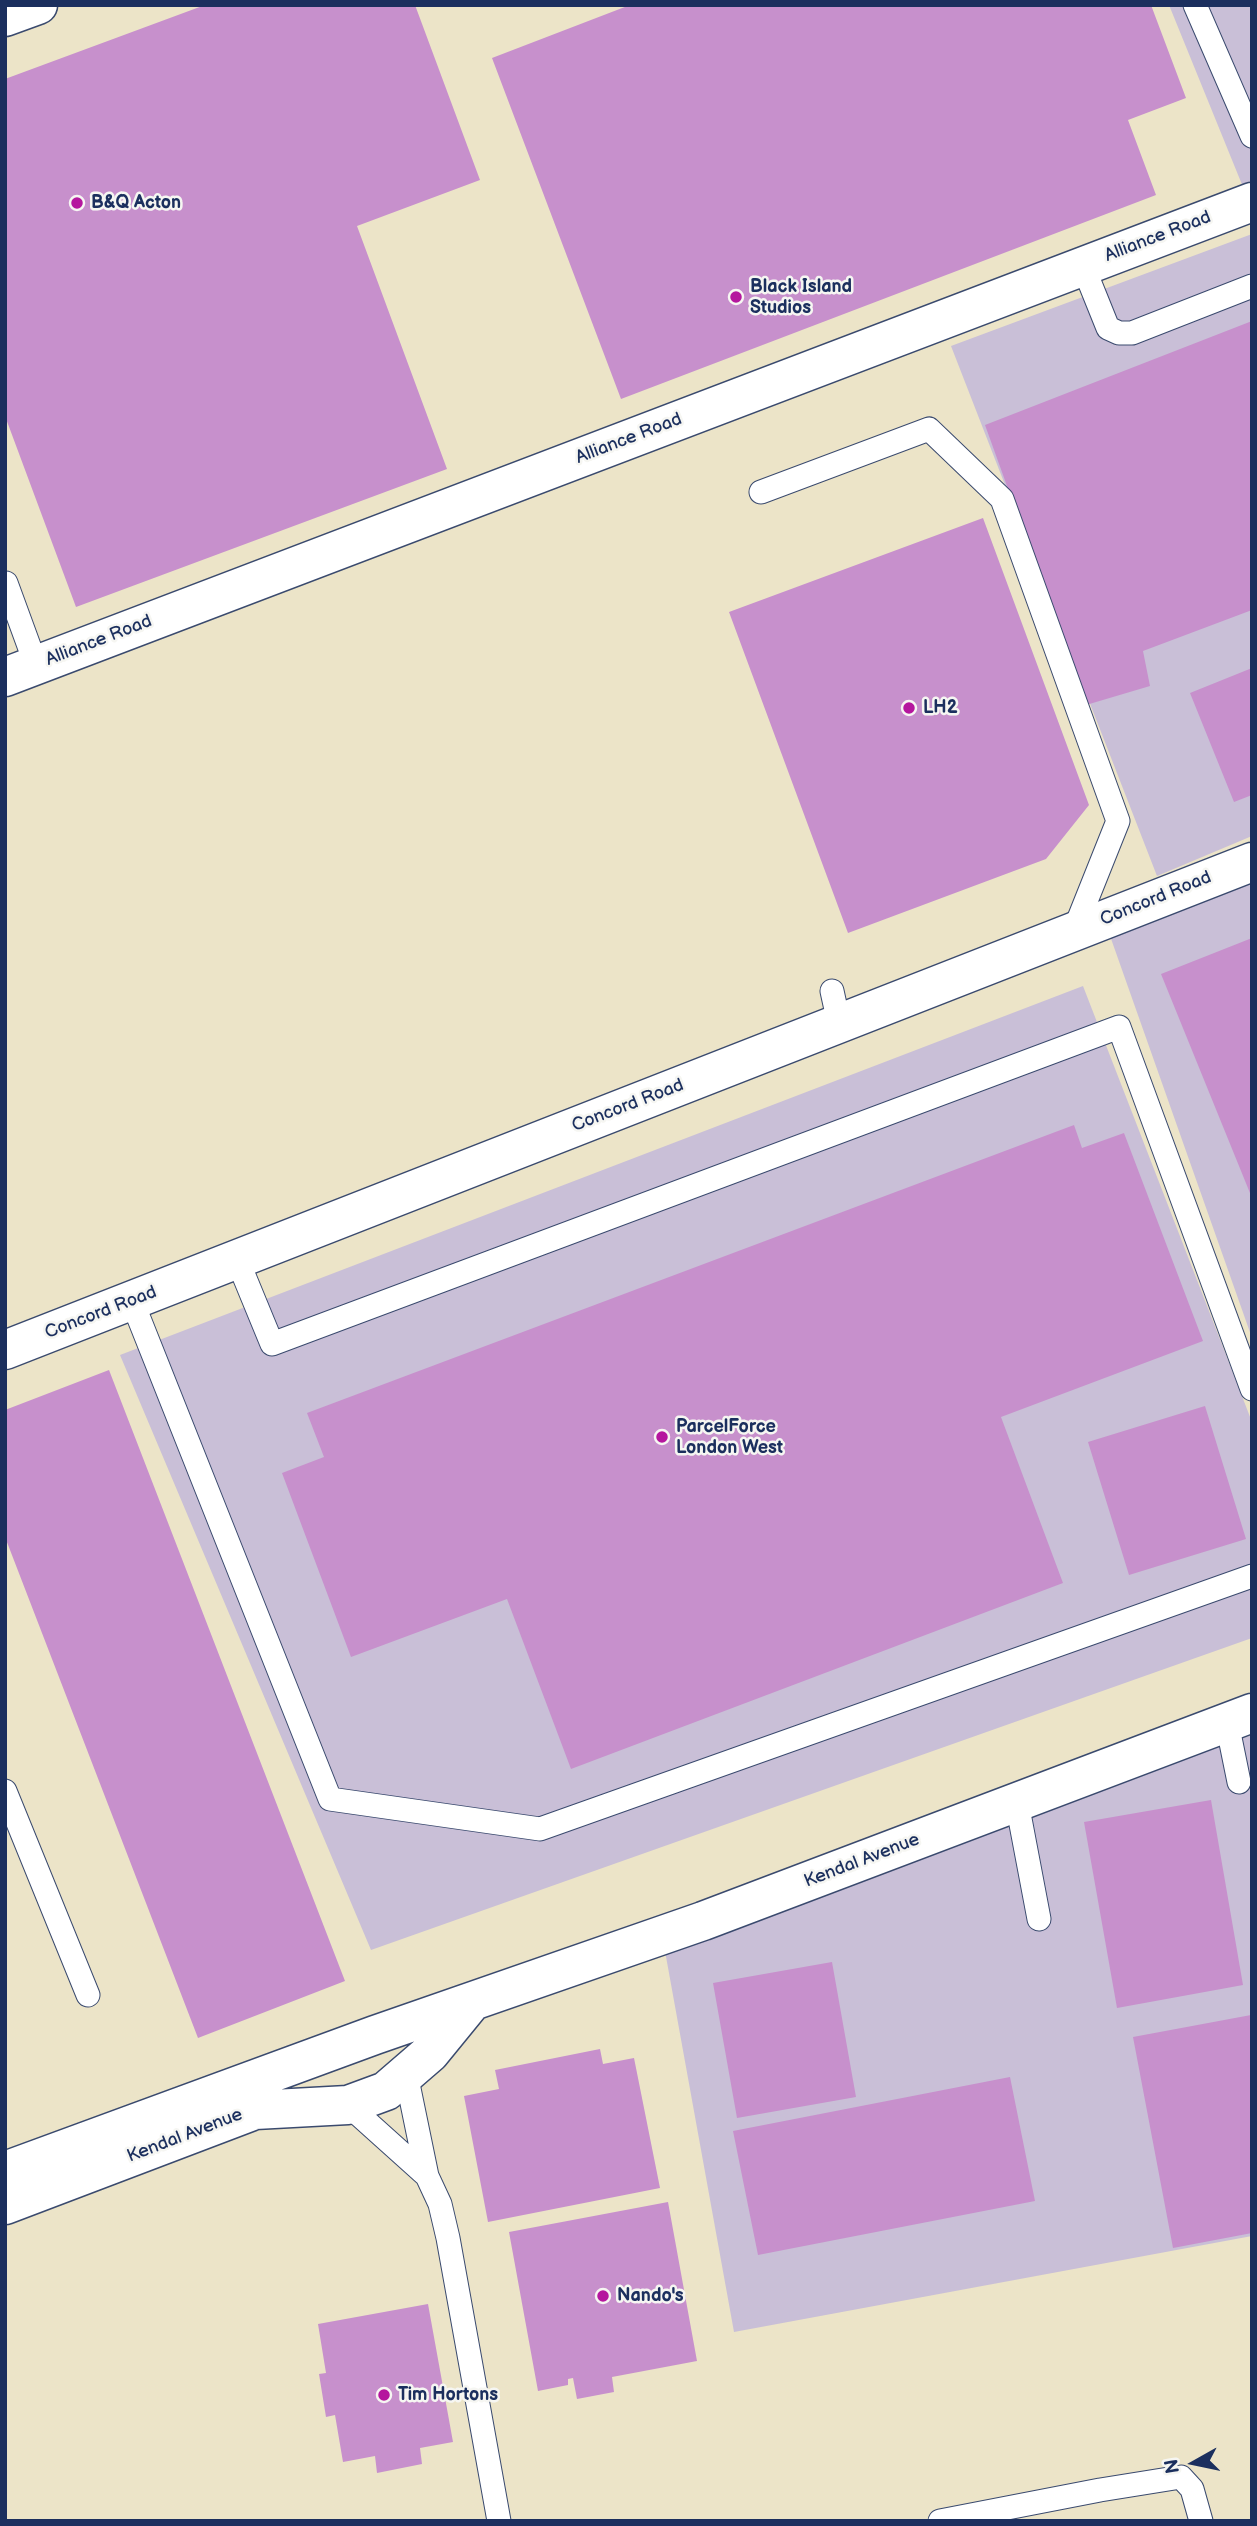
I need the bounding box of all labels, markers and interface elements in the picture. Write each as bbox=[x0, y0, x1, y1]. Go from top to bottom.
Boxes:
place label: B&Q Acton bbox=[91, 192, 181, 214]
marker: B&Q Acton bbox=[69, 195, 85, 211]
street label: Alliance Road bbox=[1102, 207, 1214, 267]
place label: Black Island Studios bbox=[750, 276, 852, 318]
marker: Black Island Studios bbox=[728, 289, 744, 305]
street label: Alliance Road bbox=[573, 409, 685, 469]
street label: Alliance Road bbox=[43, 611, 155, 671]
place label: LH2 bbox=[923, 697, 957, 719]
marker: LH2 bbox=[901, 700, 917, 716]
street label: Concord Road bbox=[1097, 867, 1215, 931]
street label: Concord Road bbox=[569, 1075, 687, 1137]
street label: Concord Road bbox=[42, 1282, 160, 1344]
place label: ParcelForce London West bbox=[676, 1416, 783, 1458]
marker: ParcelForce London West bbox=[654, 1429, 670, 1445]
street label: Kendal Avenue bbox=[801, 1829, 923, 1893]
street label: Kendal Avenue bbox=[124, 2104, 246, 2168]
place label: Nando's bbox=[617, 2285, 683, 2307]
marker: Nando's bbox=[595, 2288, 611, 2304]
place label: Tim Hortons bbox=[398, 2384, 498, 2406]
marker: Tim Hortons bbox=[376, 2387, 392, 2403]
north arrow bbox=[1159, 2428, 1229, 2498]
text: N bbox=[1160, 2458, 1185, 2475]

